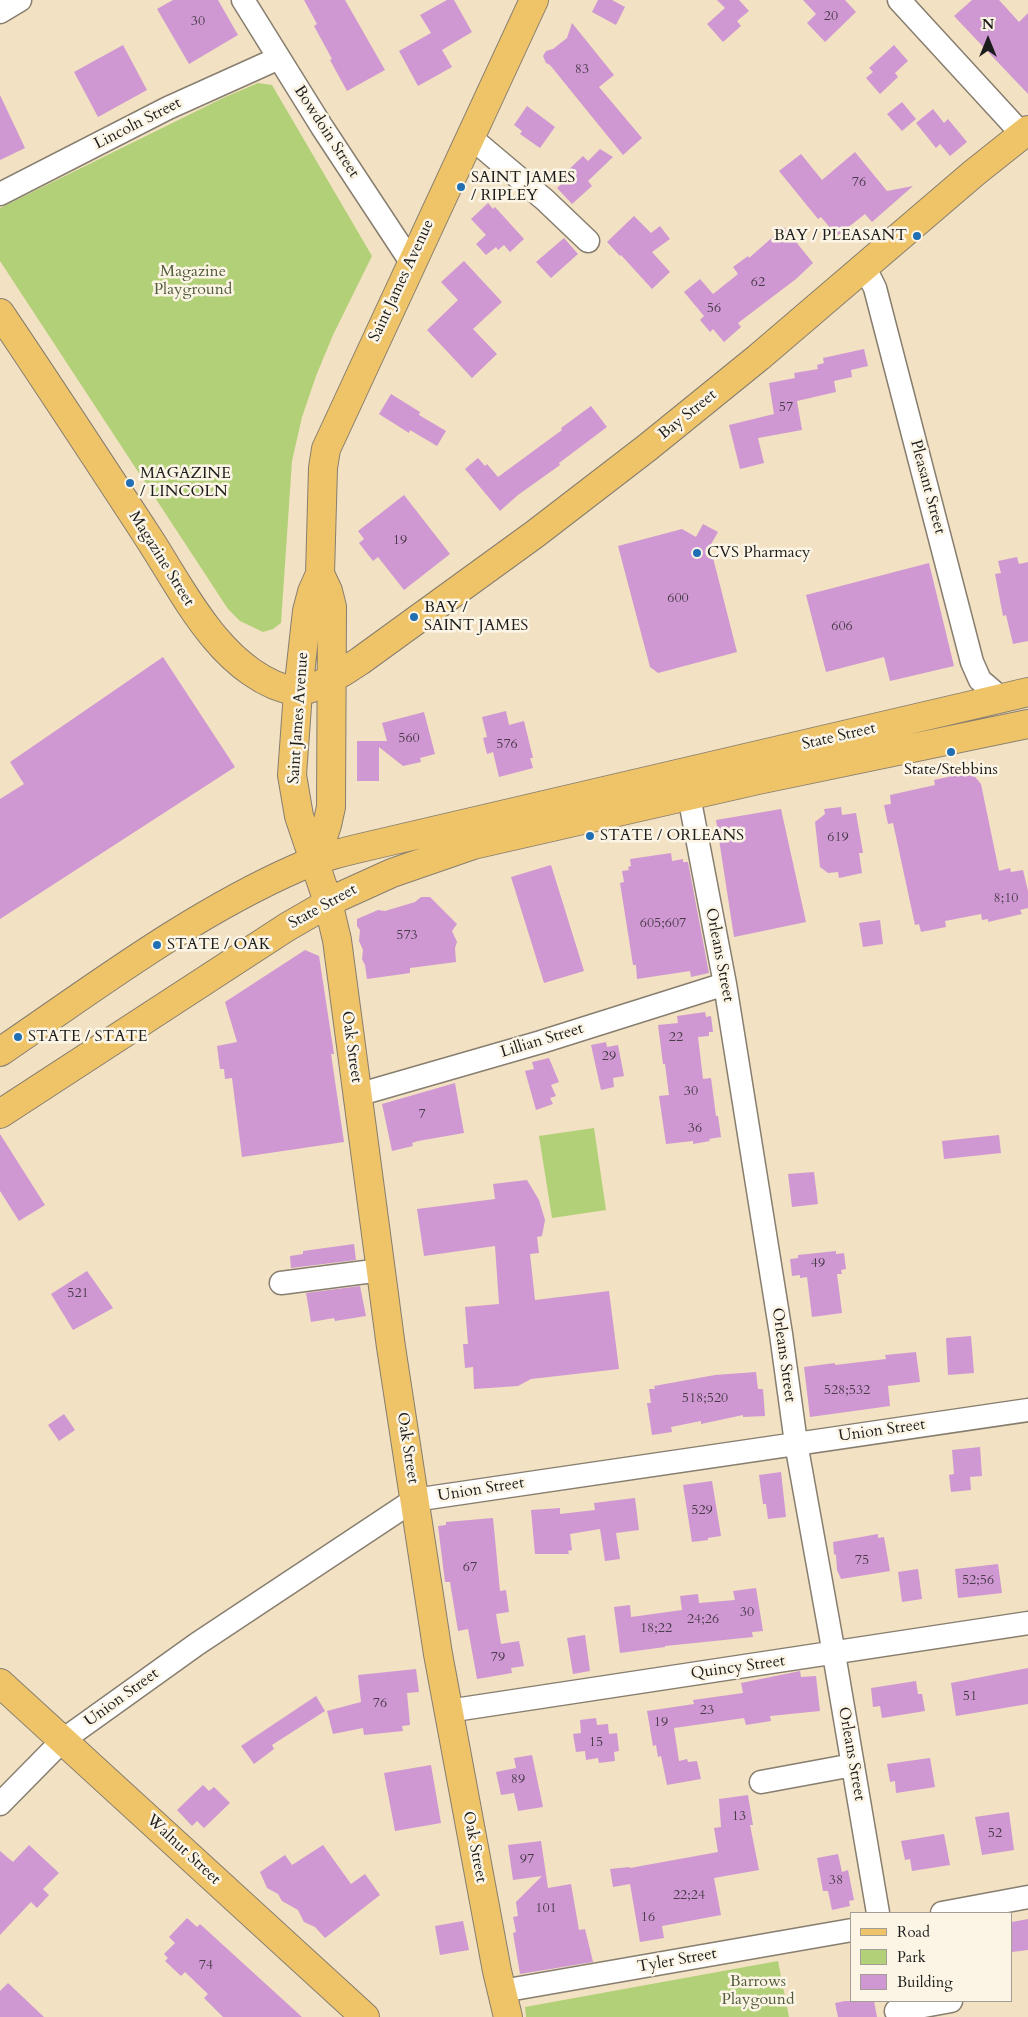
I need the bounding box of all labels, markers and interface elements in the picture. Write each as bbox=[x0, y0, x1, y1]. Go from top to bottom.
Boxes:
house number: 20 bbox=[824, 9, 838, 25]
house number: 30 bbox=[191, 14, 205, 30]
north arrow bbox=[963, 15, 1013, 65]
text: N bbox=[982, 15, 994, 34]
house number: 83 bbox=[575, 62, 589, 78]
street label: Bowdoin Street bbox=[289, 82, 363, 182]
street label: Lincoln Street bbox=[91, 94, 185, 154]
place label: SAINT JAMES / RIPLEY bbox=[471, 168, 575, 206]
house number: 76 bbox=[852, 175, 866, 191]
marker: SAINT JAMES / RIPLEY bbox=[455, 181, 467, 193]
street label: Saint James Avenue bbox=[365, 217, 439, 345]
place label: BAY / PLEASANT bbox=[774, 226, 907, 246]
marker: BAY / PLEASANT bbox=[911, 230, 923, 242]
park label: Magazine Playground bbox=[154, 262, 232, 300]
house number: 62 bbox=[751, 275, 765, 291]
house number: 56 bbox=[707, 301, 721, 317]
street label: Bay Street bbox=[655, 386, 721, 444]
house number: 57 bbox=[779, 400, 793, 416]
street label: Pleasant Street bbox=[905, 438, 949, 536]
place label: MAGAZINE / LINCOLN bbox=[140, 464, 231, 502]
marker: MAGAZINE / LINCOLN bbox=[124, 477, 136, 489]
street label: Magazine Street bbox=[124, 508, 198, 610]
house number: 19 bbox=[393, 533, 407, 549]
place label: CVS Pharmacy bbox=[707, 543, 810, 563]
marker: CVS Pharmacy bbox=[691, 547, 703, 559]
house number: 600 bbox=[667, 591, 689, 607]
place label: BAY / SAINT JAMES bbox=[424, 598, 528, 636]
marker: BAY / SAINT JAMES bbox=[408, 611, 420, 623]
house number: 606 bbox=[831, 619, 853, 635]
street label: Saint James Avenue bbox=[285, 651, 313, 785]
street label: State Street bbox=[800, 719, 878, 755]
house number: 560 bbox=[398, 731, 420, 747]
house number: 576 bbox=[496, 737, 518, 753]
marker: State/Stebbins bbox=[945, 746, 957, 758]
place label: State/Stebbins bbox=[904, 760, 998, 780]
place label: STATE / ORLEANS bbox=[600, 826, 744, 846]
marker: STATE / ORLEANS bbox=[584, 830, 596, 842]
house number: 619 bbox=[827, 830, 849, 846]
street label: State Street bbox=[286, 880, 360, 934]
house number: 8;10 bbox=[993, 891, 1019, 907]
street label: Orleans Street bbox=[700, 906, 738, 1004]
house number: 605;607 bbox=[640, 916, 686, 932]
house number: 573 bbox=[396, 928, 418, 944]
place label: STATE / OAK bbox=[167, 935, 271, 955]
marker: STATE / OAK bbox=[151, 939, 163, 951]
street label: Oak Street bbox=[336, 1010, 366, 1084]
street label: Lillian Street bbox=[498, 1019, 586, 1063]
place label: STATE / STATE bbox=[28, 1027, 147, 1047]
house number: 22 bbox=[669, 1030, 683, 1046]
marker: STATE / STATE bbox=[12, 1031, 24, 1043]
house number: 29 bbox=[602, 1049, 616, 1065]
house number: 30 bbox=[684, 1084, 698, 1100]
house number: 7 bbox=[418, 1107, 426, 1123]
house number: 36 bbox=[688, 1121, 702, 1137]
house number: 49 bbox=[811, 1256, 825, 1272]
house number: 521 bbox=[67, 1286, 89, 1302]
street label: Orleans Street bbox=[767, 1307, 799, 1403]
house number: 528;532 bbox=[824, 1383, 870, 1399]
house number: 518;520 bbox=[682, 1391, 728, 1407]
street label: Oak Street bbox=[392, 1411, 422, 1485]
street label: Union Street bbox=[837, 1415, 927, 1447]
street label: Union Street bbox=[436, 1474, 526, 1506]
house number: 529 bbox=[691, 1503, 713, 1519]
house number: 75 bbox=[855, 1553, 869, 1569]
house number: 67 bbox=[463, 1560, 477, 1576]
house number: 52;56 bbox=[962, 1573, 994, 1589]
house number: 30 bbox=[740, 1605, 754, 1621]
house number: 24;26 bbox=[687, 1612, 719, 1628]
house number: 18;22 bbox=[640, 1621, 672, 1637]
house number: 79 bbox=[491, 1650, 505, 1666]
street label: Quincy Street bbox=[690, 1652, 786, 1684]
street label: Union Street bbox=[81, 1665, 163, 1731]
house number: 51 bbox=[963, 1689, 977, 1705]
house number: 76 bbox=[373, 1696, 387, 1712]
house number: 23 bbox=[700, 1703, 714, 1719]
street label: Orleans Street bbox=[833, 1705, 869, 1803]
house number: 19 bbox=[654, 1715, 668, 1731]
house number: 15 bbox=[589, 1735, 603, 1751]
house number: 89 bbox=[511, 1772, 525, 1788]
house number: 13 bbox=[732, 1809, 746, 1825]
street label: Oak Street bbox=[458, 1810, 490, 1884]
street label: Walnut Street bbox=[142, 1811, 224, 1889]
house number: 52 bbox=[988, 1826, 1002, 1842]
house number: 97 bbox=[520, 1852, 534, 1868]
house number: 38 bbox=[829, 1873, 843, 1889]
house number: 22;24 bbox=[673, 1888, 705, 1904]
house number: 101 bbox=[535, 1901, 557, 1917]
house number: 16 bbox=[641, 1910, 655, 1926]
legend bbox=[850, 1912, 1013, 2002]
text: Road bbox=[897, 1922, 930, 1942]
street label: Tyler Street bbox=[636, 1945, 718, 1977]
text: Park bbox=[897, 1947, 926, 1967]
house number: 74 bbox=[199, 1958, 213, 1974]
park label: Barrows Playgound bbox=[722, 1972, 794, 2010]
text: Building bbox=[897, 1972, 953, 1992]

